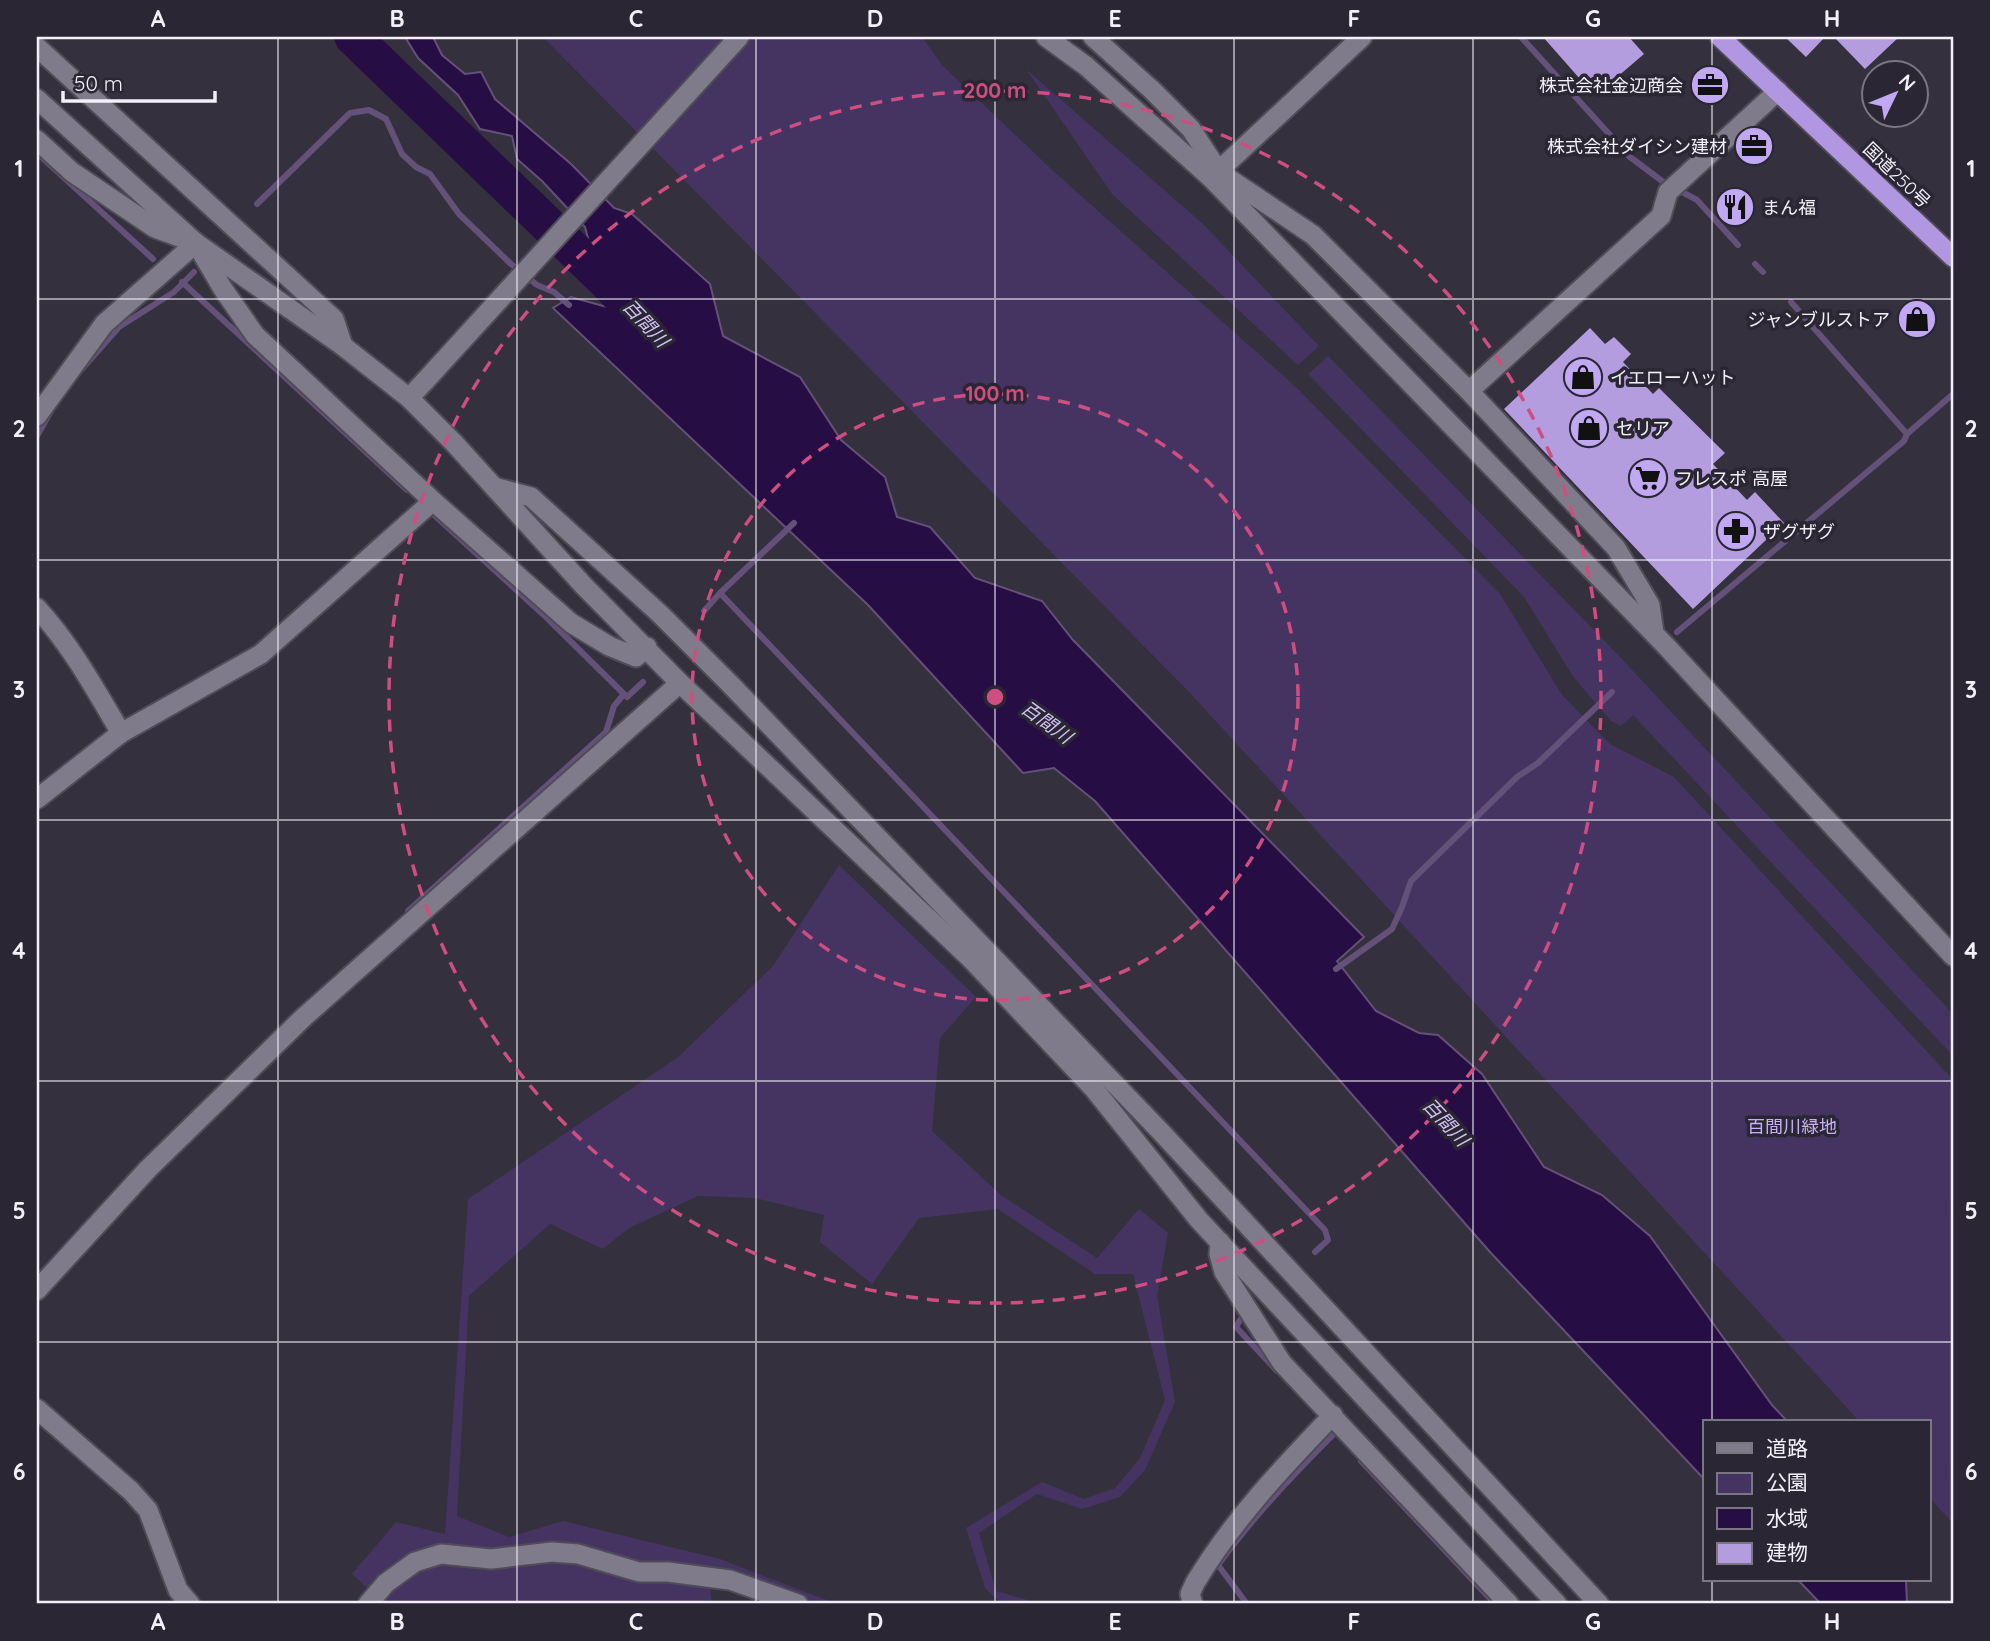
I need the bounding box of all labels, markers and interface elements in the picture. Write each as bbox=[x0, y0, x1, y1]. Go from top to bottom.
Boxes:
text: A bbox=[151, 4, 166, 33]
text: B bbox=[389, 4, 405, 33]
text: C bbox=[629, 4, 643, 33]
text: D bbox=[867, 4, 883, 33]
text: E bbox=[1108, 4, 1122, 33]
text: F bbox=[1348, 4, 1360, 33]
text: G bbox=[1585, 4, 1601, 33]
text: H bbox=[1824, 4, 1840, 33]
scale bar bbox=[63, 60, 215, 104]
north arrow bbox=[1860, 60, 1930, 130]
office icon: 株式会社金辺商会 bbox=[1689, 64, 1731, 106]
text: N bbox=[1894, 69, 1921, 96]
text: 50 m bbox=[74, 70, 123, 96]
place label: 株式会社金辺商会 bbox=[1539, 74, 1683, 97]
text: 200 m bbox=[964, 77, 1026, 103]
office icon: 株式会社ダイシン建材 bbox=[1733, 125, 1775, 167]
place label: 株式会社ダイシン建材 bbox=[1547, 135, 1727, 158]
street label: 国道250号 bbox=[1859, 137, 1935, 213]
text: 1 bbox=[15, 154, 23, 183]
text: 1 bbox=[1967, 154, 1975, 183]
restaurant icon: まん福 bbox=[1714, 186, 1756, 228]
place label: まん福 bbox=[1762, 196, 1816, 219]
water label: 百間川 bbox=[618, 294, 676, 353]
shop icon: ジャンブルストア bbox=[1896, 298, 1938, 340]
place label: ジャンブルストア bbox=[1747, 308, 1890, 331]
shop icon: イエローハット bbox=[1562, 356, 1604, 398]
place label: イエローハット bbox=[1610, 366, 1735, 389]
text: 100 m bbox=[965, 380, 1025, 406]
shop icon: セリア bbox=[1568, 407, 1610, 449]
text: 2 bbox=[12, 414, 26, 443]
text: 2 bbox=[1964, 414, 1978, 443]
place label: セリア bbox=[1616, 417, 1670, 440]
supermarket icon: フレスポ 高屋 bbox=[1627, 457, 1669, 499]
place label: フレスポ 高屋 bbox=[1675, 467, 1788, 490]
pharmacy icon: ザグザグ bbox=[1715, 510, 1757, 552]
place label: ザグザグ bbox=[1763, 520, 1835, 543]
text: 3 bbox=[13, 675, 25, 704]
text: 3 bbox=[1965, 675, 1977, 704]
centre of rings bbox=[983, 685, 1007, 709]
water label: 百間川 bbox=[1017, 696, 1079, 750]
text: 4 bbox=[12, 936, 26, 965]
text: 4 bbox=[1964, 936, 1978, 965]
water label: 百間川 bbox=[1418, 1093, 1476, 1152]
park label: 百間川緑地 bbox=[1747, 1115, 1837, 1138]
text: 5 bbox=[12, 1196, 26, 1225]
text: 5 bbox=[1964, 1196, 1978, 1225]
legend bbox=[1703, 1420, 1930, 1582]
text: 道路 bbox=[1766, 1435, 1808, 1461]
text: 6 bbox=[13, 1457, 25, 1486]
text: 6 bbox=[1965, 1457, 1977, 1486]
text: 公園 bbox=[1766, 1469, 1808, 1495]
text: 水域 bbox=[1766, 1505, 1808, 1531]
text: 建物 bbox=[1766, 1539, 1808, 1565]
text: A bbox=[151, 1607, 166, 1636]
text: B bbox=[389, 1607, 405, 1636]
text: C bbox=[629, 1607, 643, 1636]
text: D bbox=[867, 1607, 883, 1636]
text: E bbox=[1108, 1607, 1122, 1636]
text: F bbox=[1348, 1607, 1360, 1636]
text: G bbox=[1585, 1607, 1601, 1636]
text: H bbox=[1824, 1607, 1840, 1636]

